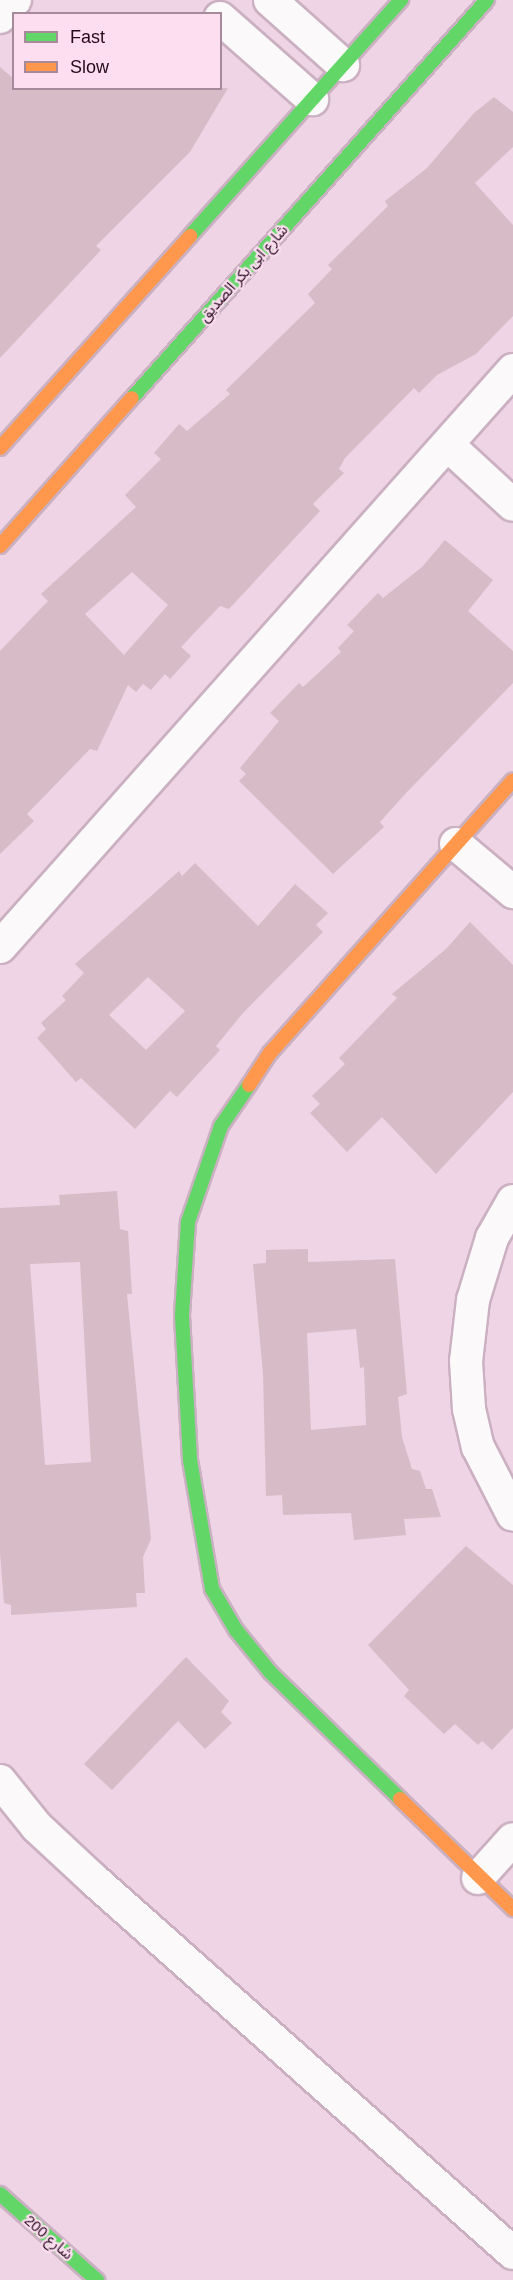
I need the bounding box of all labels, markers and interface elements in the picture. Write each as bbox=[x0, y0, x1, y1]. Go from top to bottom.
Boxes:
legend bbox=[12, 12, 222, 90]
text: Fast bbox=[70, 27, 105, 47]
text: Slow bbox=[70, 57, 109, 77]
street label: شارع ابى بكر الصديق bbox=[195, 221, 291, 325]
street label: شارع 200 bbox=[21, 2211, 77, 2263]

